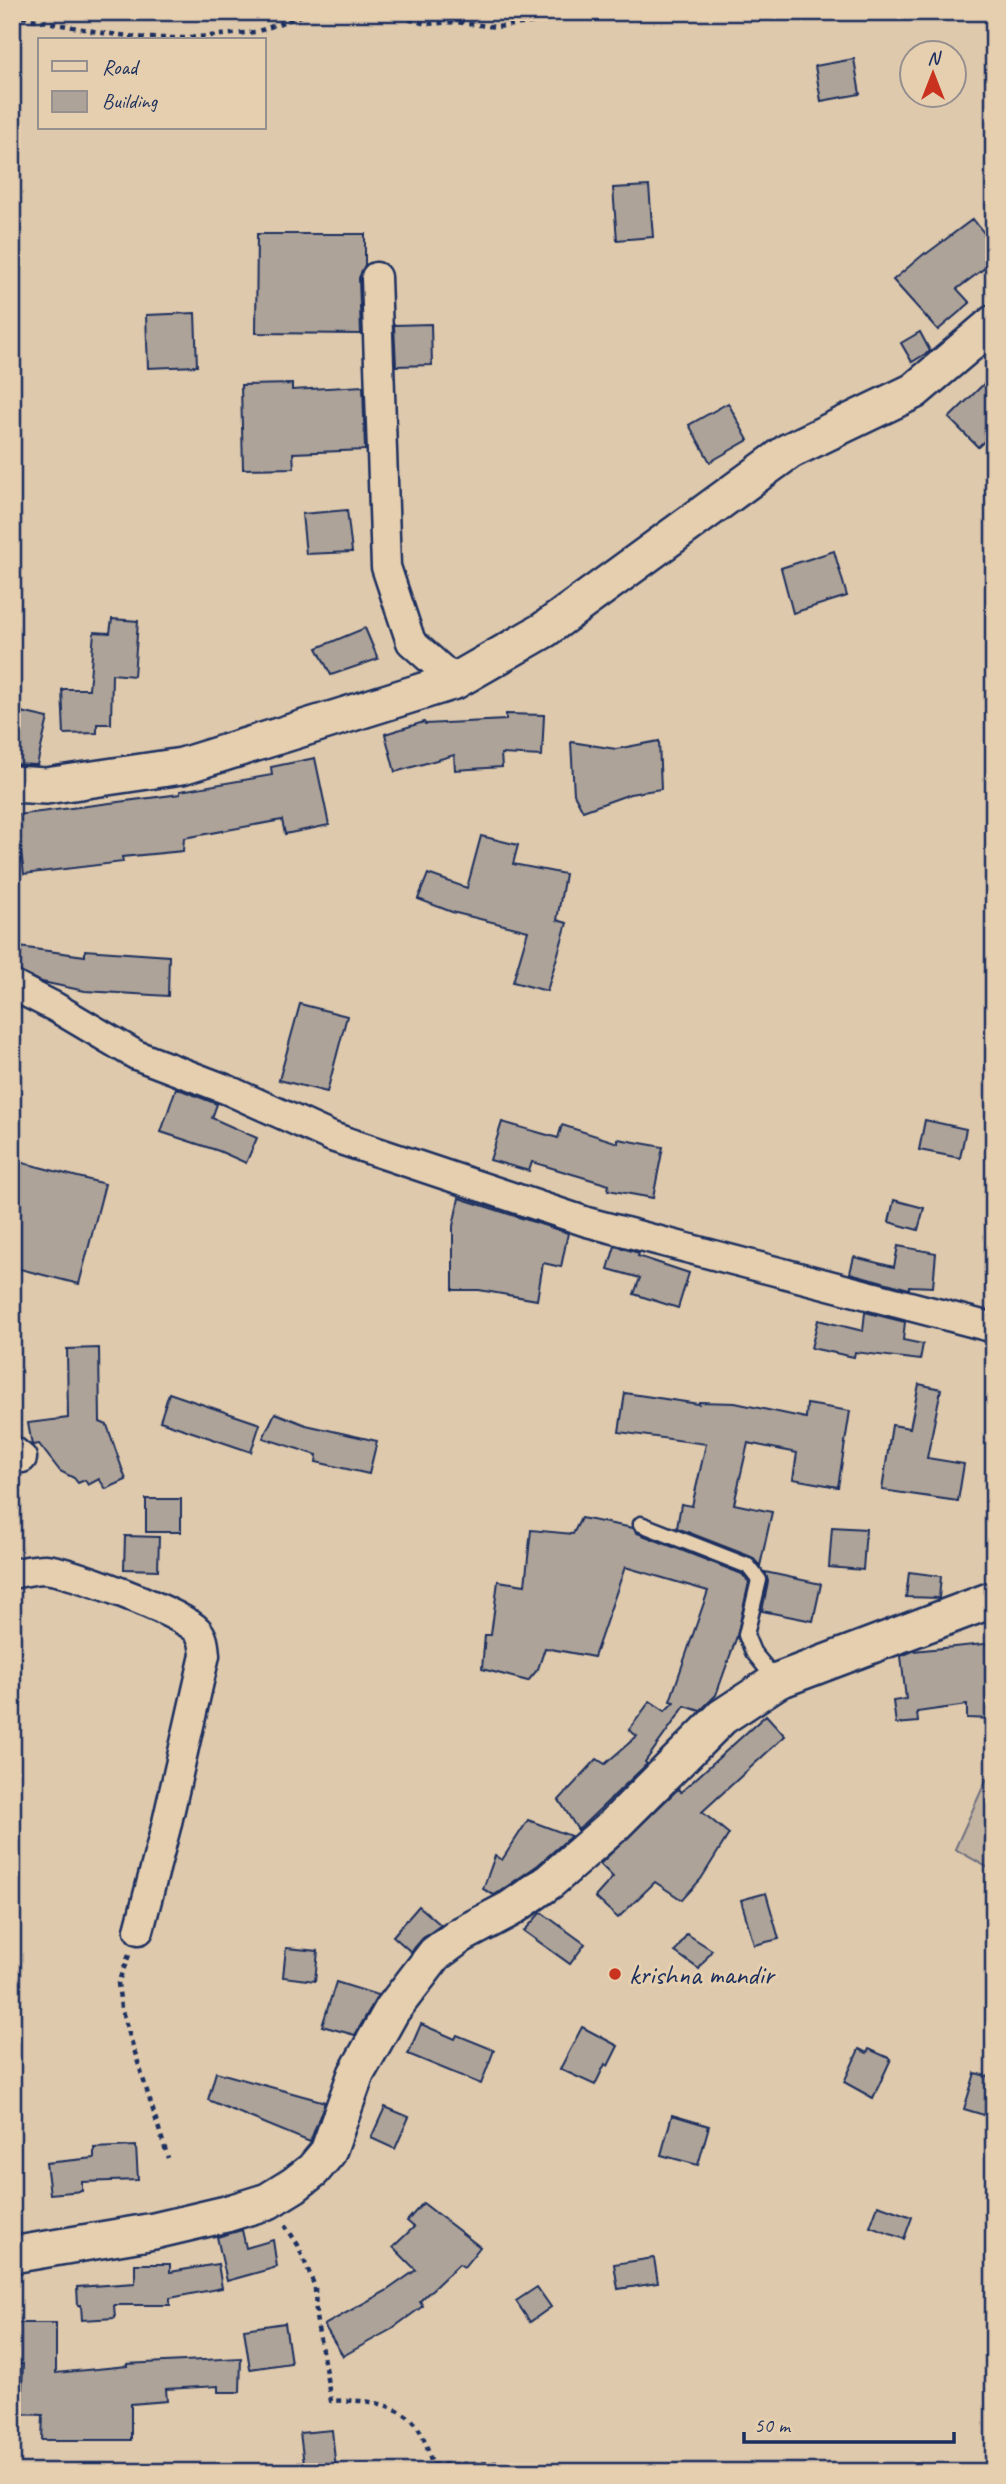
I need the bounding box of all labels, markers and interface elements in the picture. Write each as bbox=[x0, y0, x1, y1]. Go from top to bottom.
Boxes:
legend bbox=[38, 38, 266, 130]
north arrow bbox=[898, 38, 968, 108]
text: N bbox=[927, 46, 942, 70]
text: Road bbox=[102, 54, 141, 80]
text: Building bbox=[102, 88, 159, 114]
place label: krishna mandir bbox=[629, 1957, 776, 1992]
marker: krishna mandir bbox=[607, 1966, 623, 1982]
scale bar bbox=[744, 2400, 954, 2444]
text: 50 m bbox=[754, 2412, 792, 2438]

